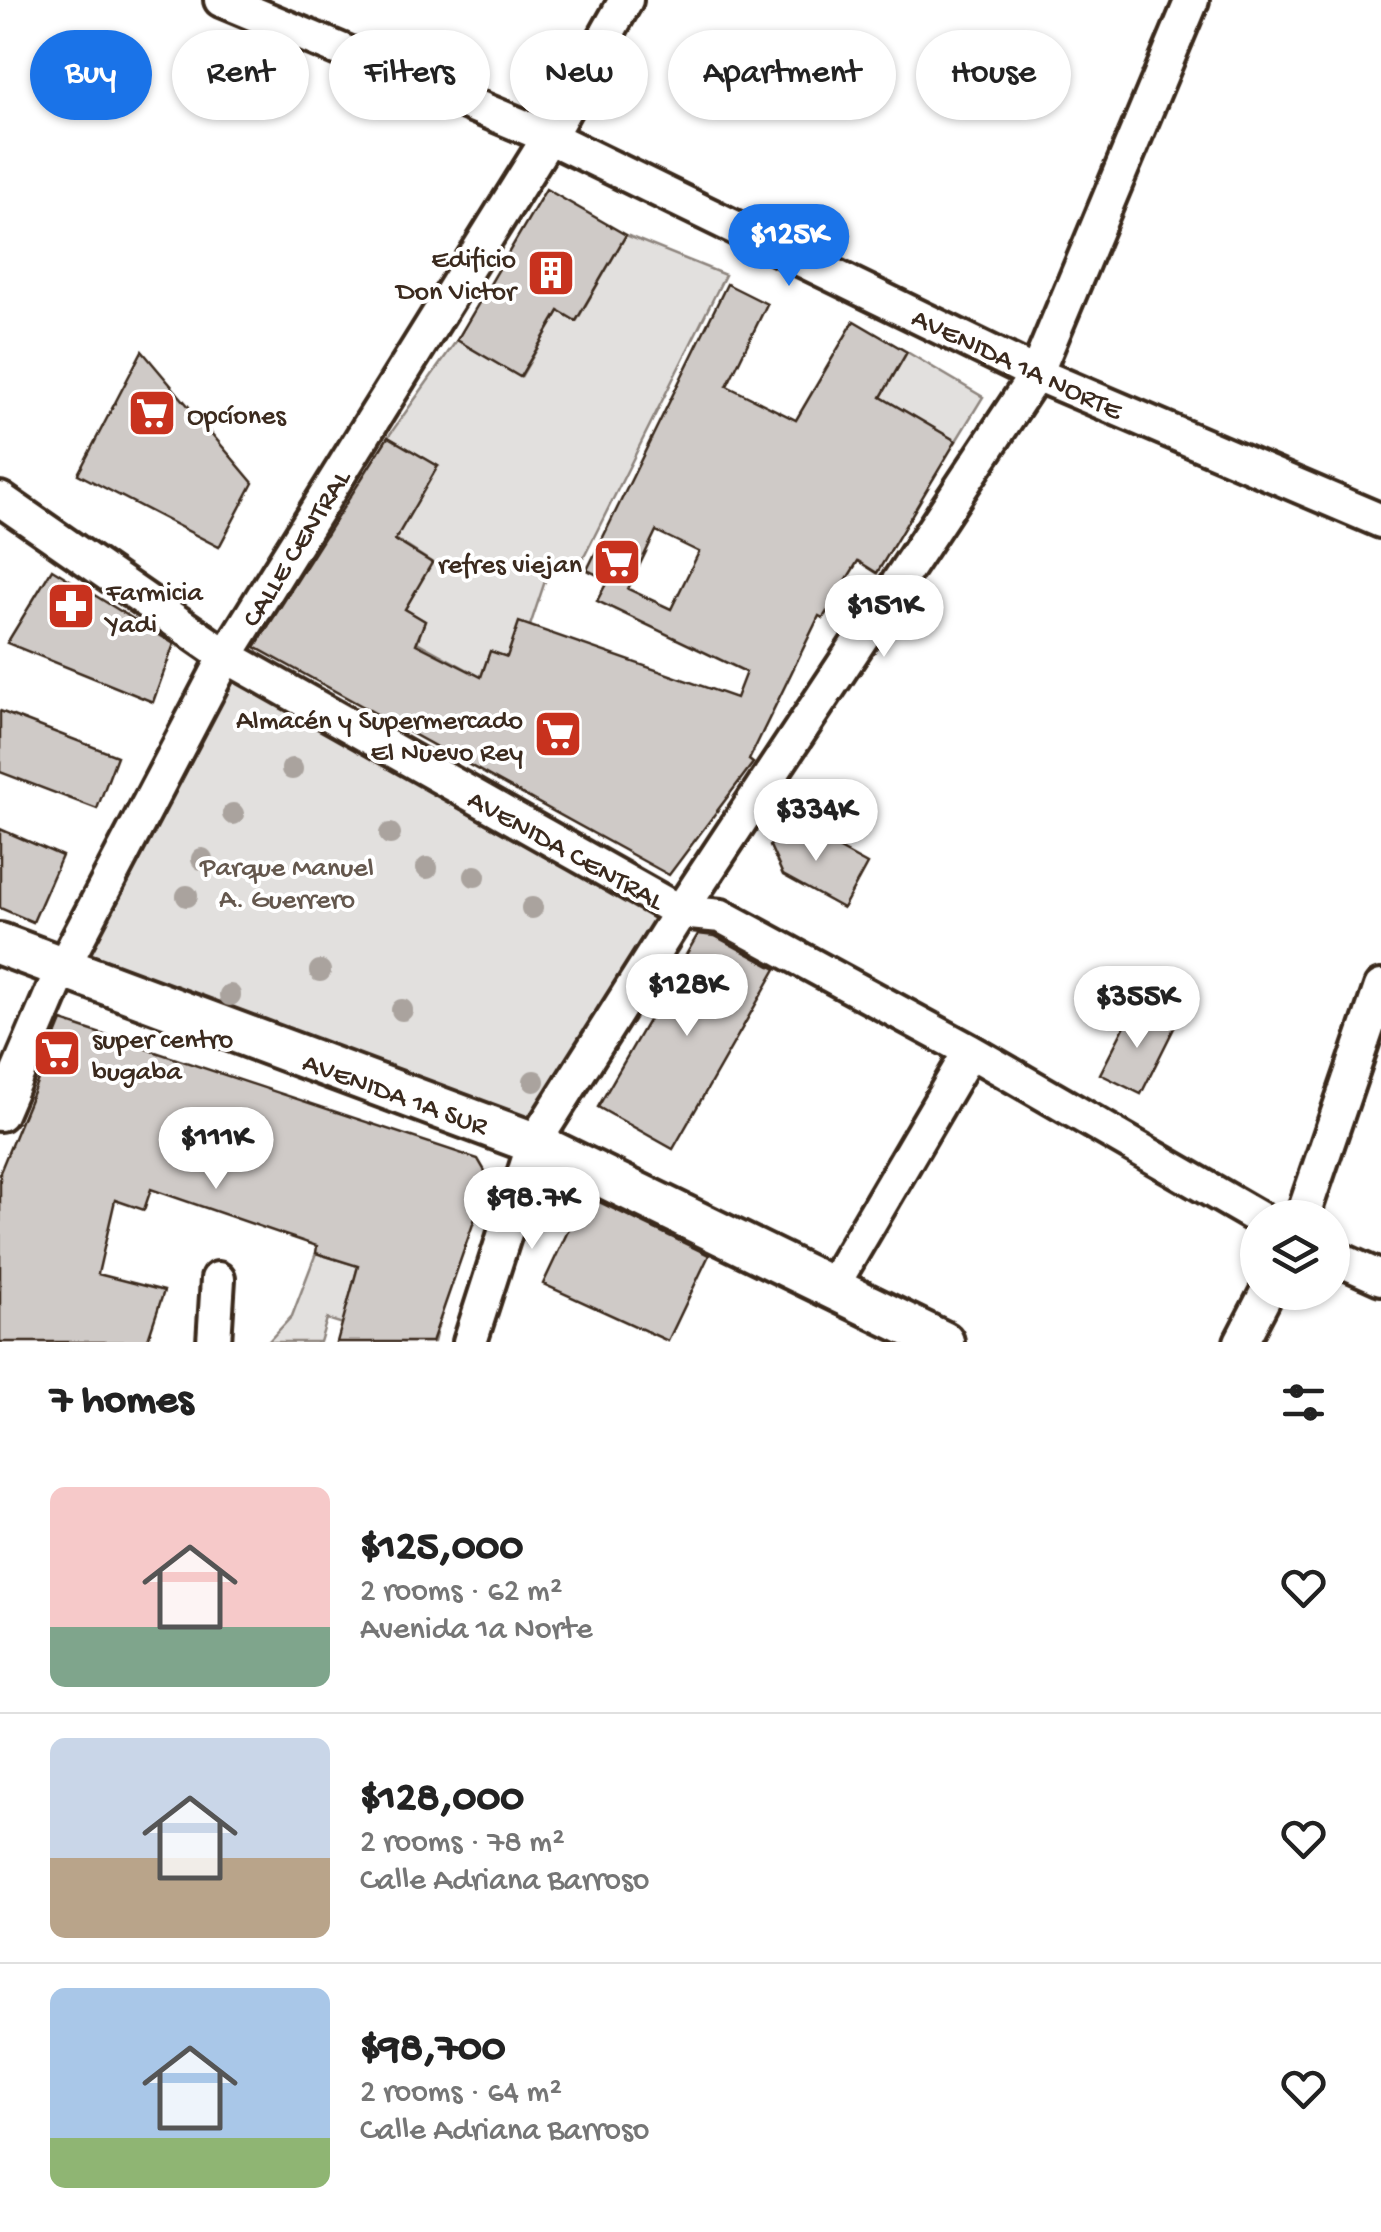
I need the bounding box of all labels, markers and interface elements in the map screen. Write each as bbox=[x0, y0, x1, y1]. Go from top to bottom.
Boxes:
chip: Buy bbox=[30, 30, 152, 120]
chip: Rent bbox=[172, 30, 309, 120]
chip: Filters bbox=[329, 30, 490, 120]
chip: New bbox=[510, 30, 648, 120]
chip: Apartment bbox=[668, 30, 896, 120]
chip: House bbox=[916, 30, 1071, 120]
pin: $125K bbox=[719, 204, 859, 289]
text: $125K bbox=[750, 217, 828, 255]
place label: Edificio Don Victor bbox=[394, 245, 518, 310]
building icon: Edificio Don Victor bbox=[525, 247, 577, 299]
street label: AVENIDA 1A NORTE bbox=[906, 303, 1128, 430]
supermarket icon: Opcíones bbox=[126, 387, 178, 439]
place label: Opcíones bbox=[187, 401, 287, 434]
street label: CALLE CENTRAL bbox=[236, 463, 360, 634]
supermarket icon: refres viejan bbox=[591, 536, 643, 588]
place label: refres viejan bbox=[438, 550, 583, 583]
pin: $151K bbox=[814, 575, 954, 660]
place label: Farmicia Yadi bbox=[103, 578, 204, 643]
pharmacy icon: Farmicia Yadi bbox=[45, 580, 97, 632]
text: $151K bbox=[847, 588, 921, 626]
place label: Almacén y Supermercado El Nuevo Rey bbox=[236, 706, 523, 771]
supermarket icon: Almacén y Supermercado El Nuevo Rey bbox=[532, 708, 584, 760]
pin: $334K bbox=[746, 779, 886, 864]
street label: AVENIDA CENTRAL bbox=[461, 784, 670, 920]
text: $334K bbox=[776, 792, 856, 830]
park label: Parque Manuel A. Guerrero bbox=[199, 853, 374, 918]
pin: $128K bbox=[617, 954, 757, 1039]
pin: $355K bbox=[1067, 966, 1207, 1051]
text: $128K bbox=[648, 967, 726, 1005]
text: $355K bbox=[1096, 979, 1178, 1017]
place label: super centro bugaba bbox=[92, 1025, 233, 1090]
supermarket icon: super centro bugaba bbox=[31, 1027, 83, 1079]
street label: AVENIDA 1A SUR bbox=[298, 1048, 493, 1145]
pin: $111K bbox=[146, 1107, 286, 1192]
text: $111K bbox=[181, 1120, 251, 1158]
pin: $98.7K bbox=[451, 1167, 613, 1252]
text: $98.7K bbox=[486, 1180, 578, 1218]
map controls bbox=[1240, 1200, 1350, 1310]
button: layers bbox=[1240, 1200, 1350, 1310]
icon: filters bbox=[1276, 1375, 1331, 1430]
text: 7 homes bbox=[50, 1378, 193, 1427]
text: $125,000 bbox=[360, 1525, 523, 1574]
icon: home bbox=[130, 1527, 250, 1647]
icon: heart bbox=[1276, 1560, 1331, 1615]
text: 2 rooms · 62 m² bbox=[360, 1574, 562, 1612]
text: Avenida 1a Norte bbox=[360, 1612, 592, 1650]
text: $128,000 bbox=[360, 1776, 524, 1825]
icon: home bbox=[130, 1778, 250, 1898]
icon: heart bbox=[1276, 1811, 1331, 1866]
text: 2 rooms · 78 m² bbox=[360, 1825, 565, 1863]
text: Calle Adriana Barroso bbox=[360, 1863, 649, 1901]
text: $98,700 bbox=[360, 2026, 506, 2075]
icon: home bbox=[130, 2028, 250, 2148]
icon: heart bbox=[1276, 2061, 1331, 2116]
text: 2 rooms · 64 m² bbox=[360, 2075, 562, 2113]
text: Calle Adriana Barroso bbox=[360, 2113, 649, 2151]

